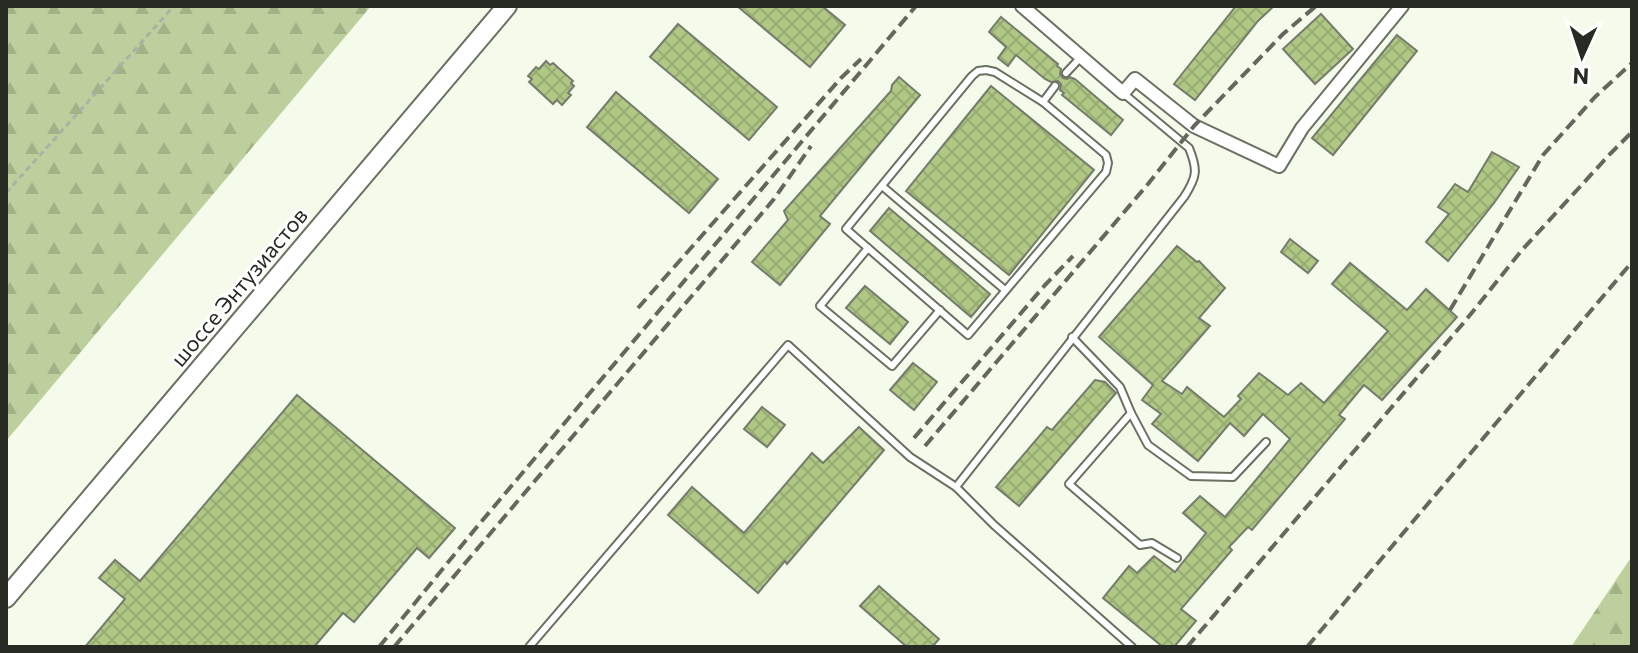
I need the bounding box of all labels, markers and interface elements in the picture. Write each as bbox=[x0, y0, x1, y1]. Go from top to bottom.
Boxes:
north arrow bbox=[1542, 16, 1622, 96]
text: N bbox=[1572, 63, 1590, 90]
street label: шоссе Энтузиастов bbox=[164, 202, 313, 372]

